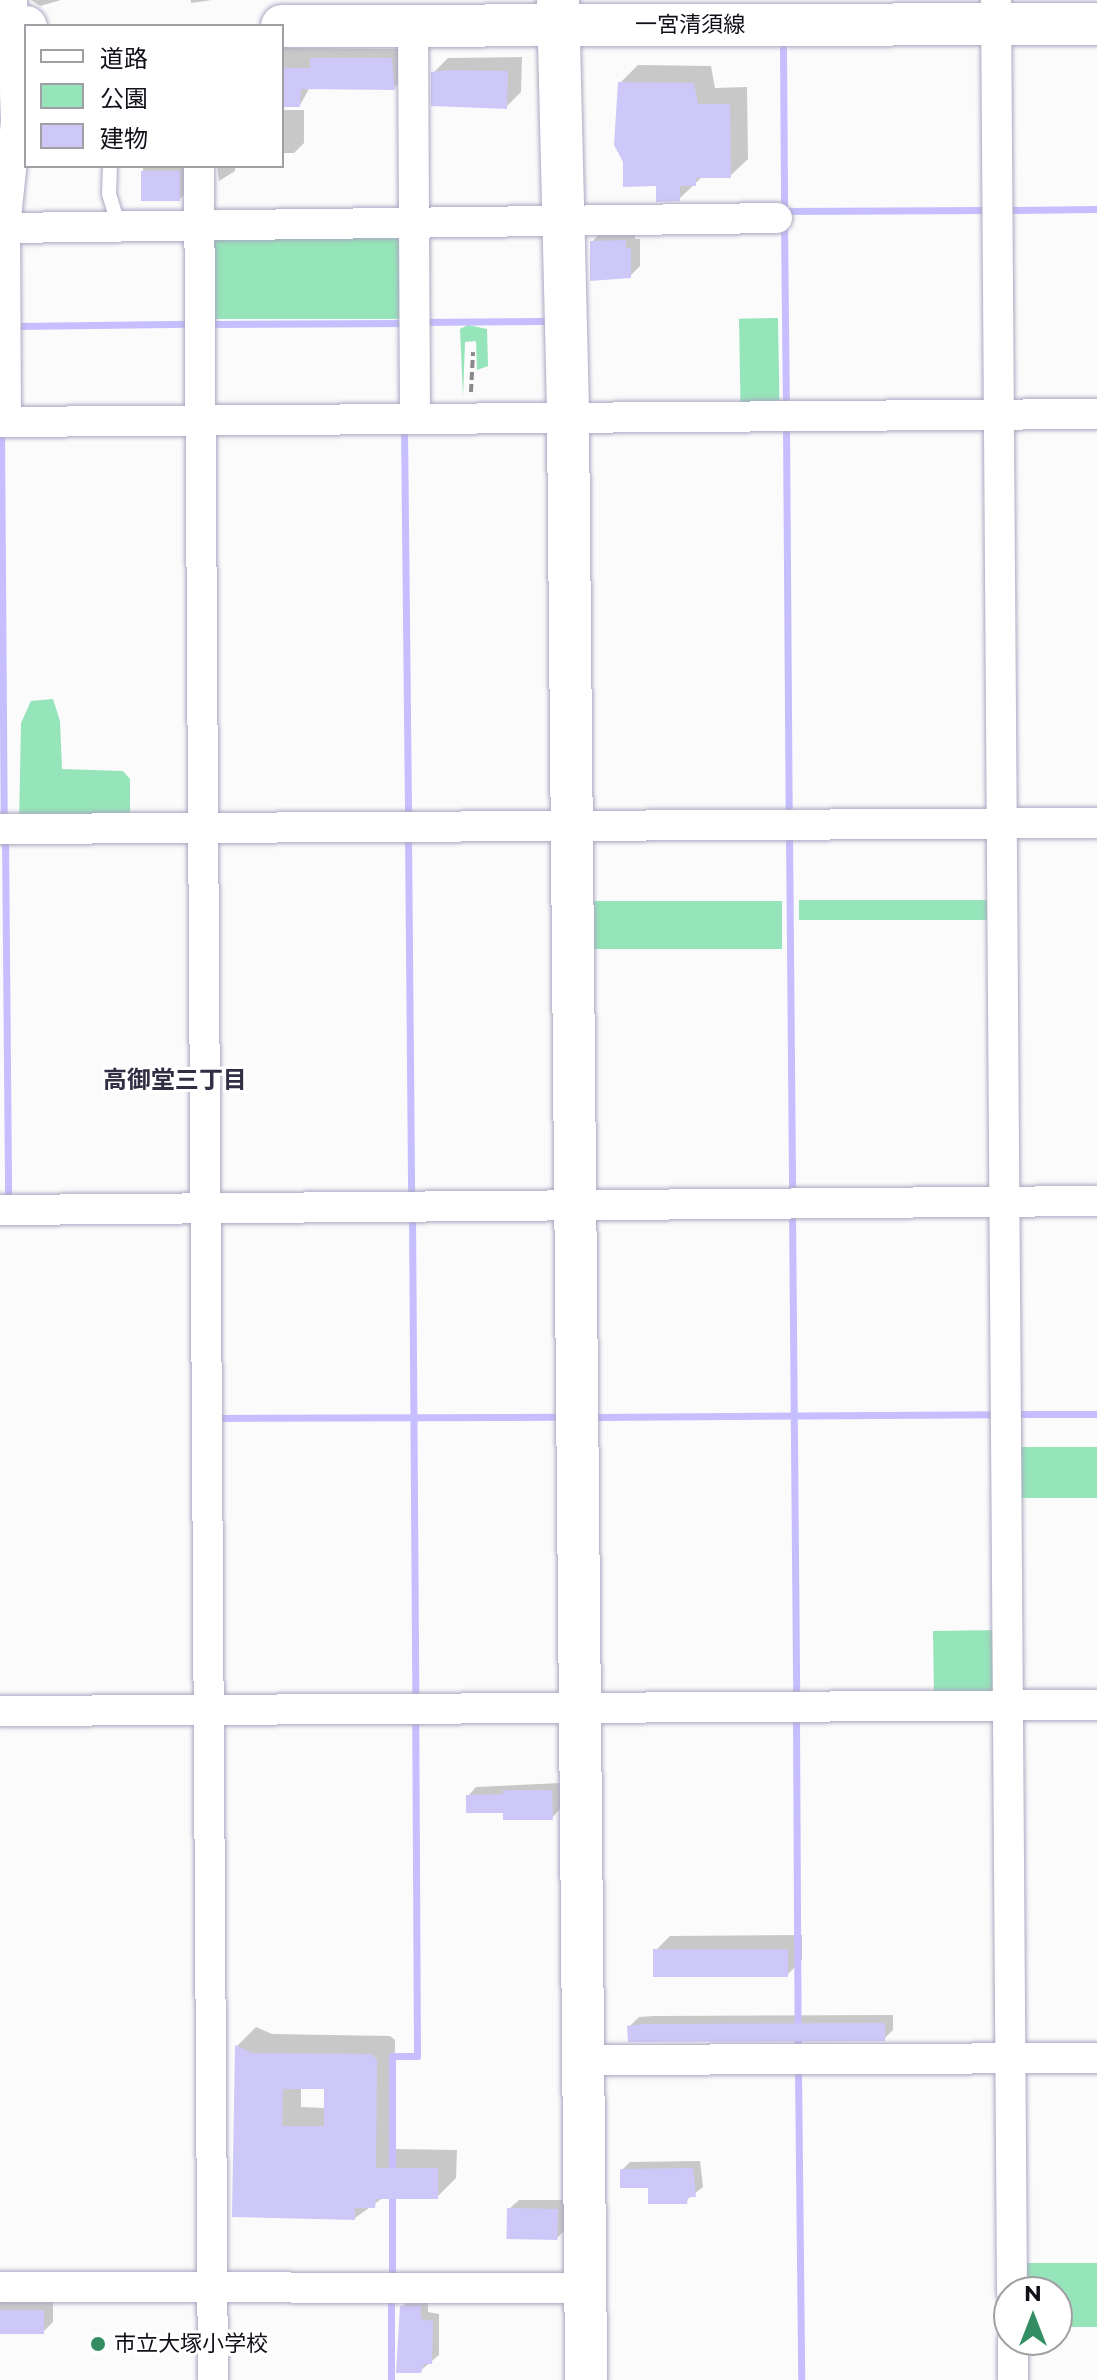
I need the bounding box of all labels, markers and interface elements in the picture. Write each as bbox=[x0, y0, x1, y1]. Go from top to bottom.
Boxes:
street label: 一宮清須線 bbox=[635, 12, 745, 38]
legend bbox=[24, 24, 284, 168]
text: 道路 bbox=[100, 44, 148, 73]
text: 公園 bbox=[100, 84, 148, 113]
text: 建物 bbox=[100, 124, 148, 153]
district label: 高御堂三丁目 bbox=[103, 1066, 247, 1094]
north arrow bbox=[993, 2276, 1073, 2356]
text: N bbox=[1024, 2280, 1042, 2307]
place label: 市立大塚小学校 bbox=[114, 2331, 268, 2357]
marker: 市立大塚小学校 bbox=[89, 2335, 107, 2353]

